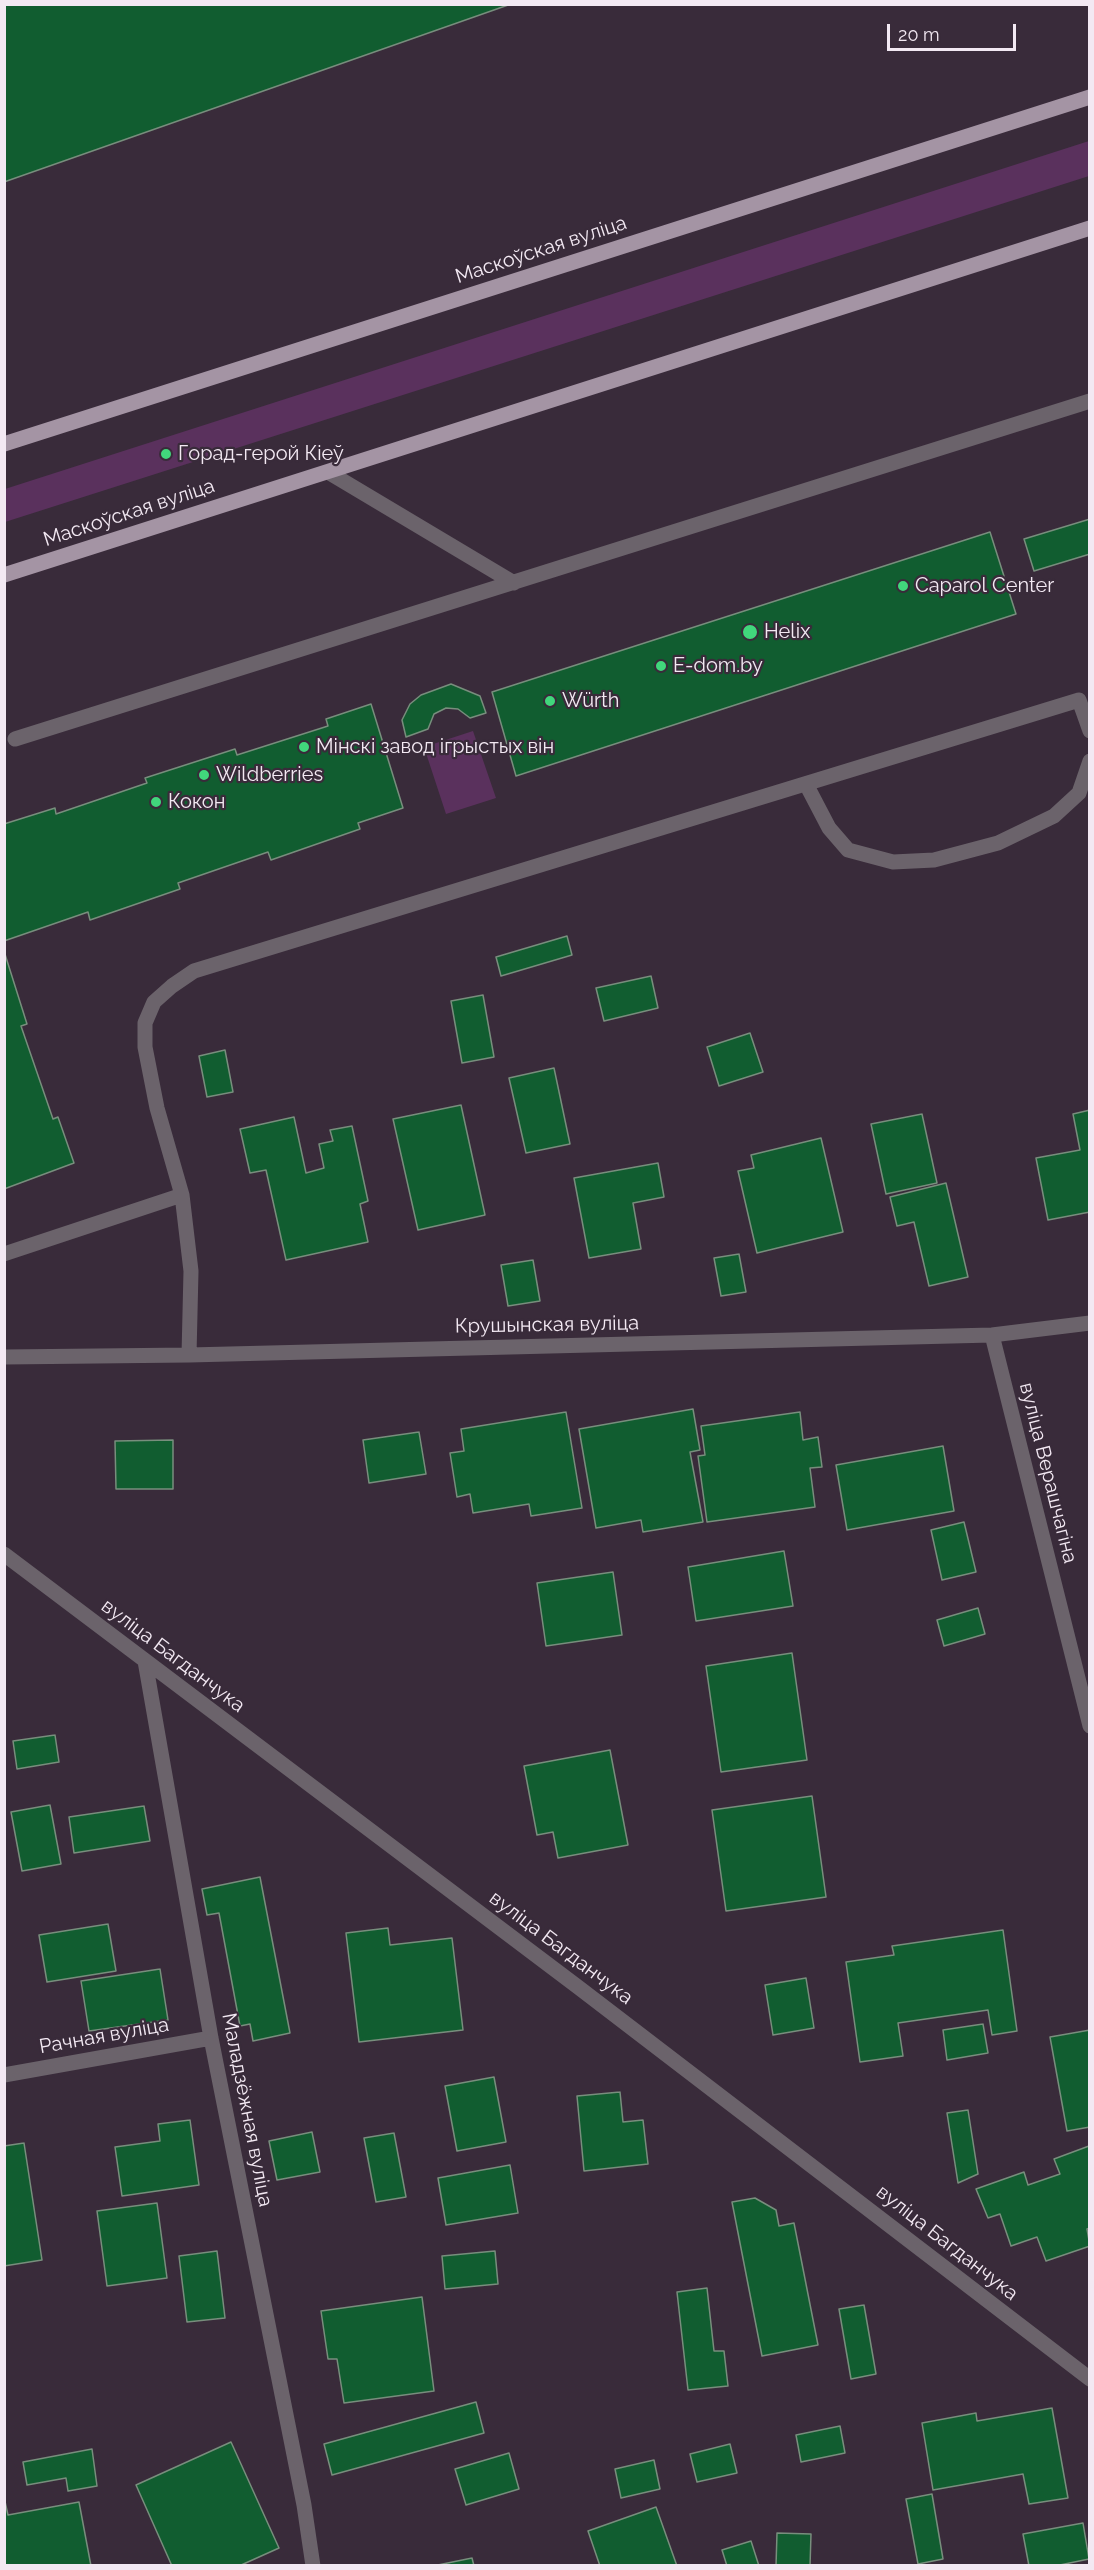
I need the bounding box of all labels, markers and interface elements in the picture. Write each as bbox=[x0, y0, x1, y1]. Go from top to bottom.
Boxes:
scale bar bbox=[890, 12, 1019, 50]
text: 20 m bbox=[898, 24, 940, 45]
street label: Маскоўская вуліца bbox=[452, 211, 630, 289]
place label: Горад-герой Кіеў bbox=[178, 442, 344, 466]
marker: Горад-герой Кіеў bbox=[159, 447, 173, 461]
street label: Маскоўская вуліца bbox=[40, 474, 218, 552]
place label: Caparol Center bbox=[915, 574, 1054, 598]
marker: Caparol Center bbox=[896, 579, 910, 593]
place label: Helix bbox=[764, 620, 810, 644]
marker: Helix bbox=[741, 623, 759, 641]
place label: E-dom.by bbox=[673, 654, 763, 678]
marker: E-dom.by bbox=[654, 659, 668, 673]
place label: Würth bbox=[562, 689, 619, 713]
marker: Würth bbox=[543, 694, 557, 708]
place label: Мінскі завод ігрыстых він bbox=[316, 735, 554, 759]
marker: Мінскі завод ігрыстых він bbox=[297, 740, 311, 754]
place label: Wildberries bbox=[216, 763, 323, 787]
marker: Wildberries bbox=[197, 768, 211, 782]
place label: Кокон bbox=[168, 790, 225, 814]
marker: Кокон bbox=[149, 795, 163, 809]
street label: Крушынская вуліца bbox=[455, 1311, 639, 1339]
street label: вуліца Верашчагіна bbox=[1014, 1380, 1082, 1566]
street label: вуліца Багданчука bbox=[97, 1594, 249, 1718]
street label: вуліца Багданчука bbox=[485, 1886, 637, 2010]
street label: Маладзёжная вуліца bbox=[216, 2011, 278, 2209]
street label: Рачная вуліца bbox=[37, 2013, 171, 2059]
street label: вуліца Багданчука bbox=[871, 2180, 1023, 2306]

